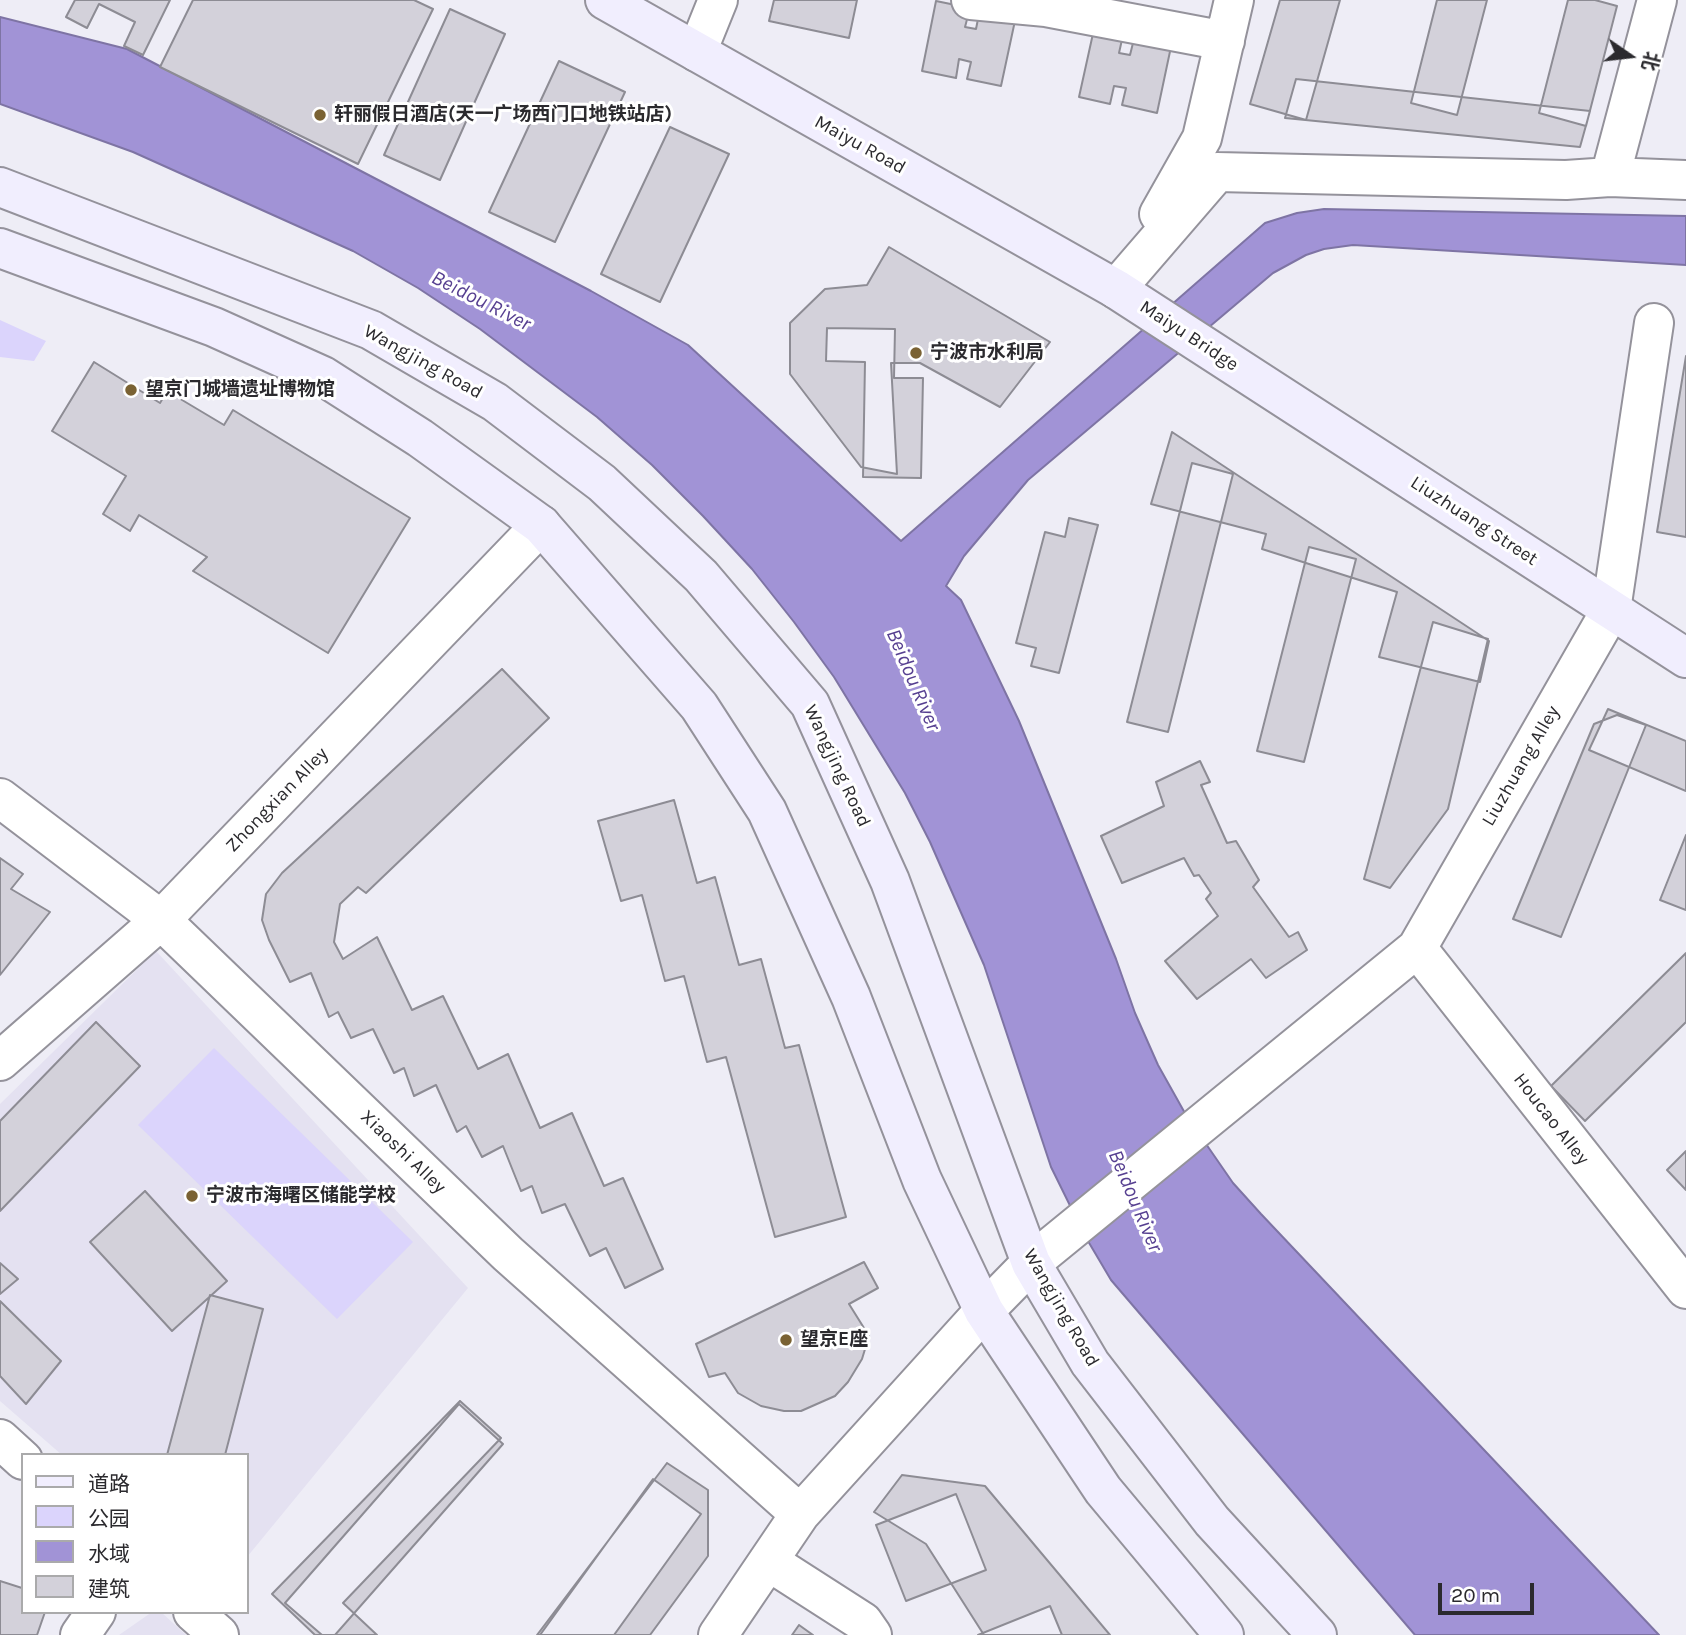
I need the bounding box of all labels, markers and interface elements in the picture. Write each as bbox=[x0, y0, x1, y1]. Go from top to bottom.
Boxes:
north arrow bbox=[1595, 21, 1665, 91]
text: 北 bbox=[1637, 49, 1663, 73]
place label: 轩丽假日酒店(天一广场西门口地铁站店) bbox=[334, 104, 672, 126]
marker: 轩丽假日酒店(天一广场西门口地铁站店) bbox=[312, 107, 328, 123]
street label: Maiyu Road bbox=[810, 111, 910, 179]
water label: Beidou River bbox=[427, 265, 535, 337]
street label: Maiyu Bridge bbox=[1135, 296, 1243, 376]
street label: Wangjing Road bbox=[360, 320, 486, 404]
place label: 宁波市水利局 bbox=[930, 342, 1044, 364]
marker: 宁波市水利局 bbox=[908, 345, 924, 361]
place label: 望京门城墙遗址博物馆 bbox=[145, 379, 335, 401]
marker: 望京门城墙遗址博物馆 bbox=[123, 382, 139, 398]
street label: Liuzhuang Street bbox=[1406, 471, 1542, 571]
water label: Beidou River bbox=[880, 625, 946, 735]
street label: Wangjing Road bbox=[799, 701, 875, 831]
street label: Liuzhuang Alley bbox=[1477, 702, 1565, 830]
street label: Zhongxian Alley bbox=[221, 743, 333, 857]
street label: Houcao Alley bbox=[1508, 1069, 1594, 1169]
street label: Xiaoshi Alley bbox=[355, 1105, 451, 1199]
water label: Beidou River bbox=[1102, 1146, 1168, 1256]
place label: 宁波市海曙区储能学校 bbox=[206, 1185, 396, 1207]
marker: 宁波市海曙区储能学校 bbox=[184, 1188, 200, 1204]
street label: Wangjing Road bbox=[1018, 1245, 1104, 1371]
place label: 望京E座 bbox=[800, 1329, 868, 1351]
marker: 望京E座 bbox=[778, 1332, 794, 1348]
legend bbox=[21, 1453, 248, 1614]
text: 道路 bbox=[88, 1472, 130, 1496]
text: 公园 bbox=[88, 1507, 130, 1531]
text: 水域 bbox=[88, 1542, 130, 1566]
scale bar bbox=[1441, 1568, 1537, 1612]
text: 建筑 bbox=[88, 1577, 130, 1601]
text: 20 m bbox=[1451, 1583, 1500, 1607]

